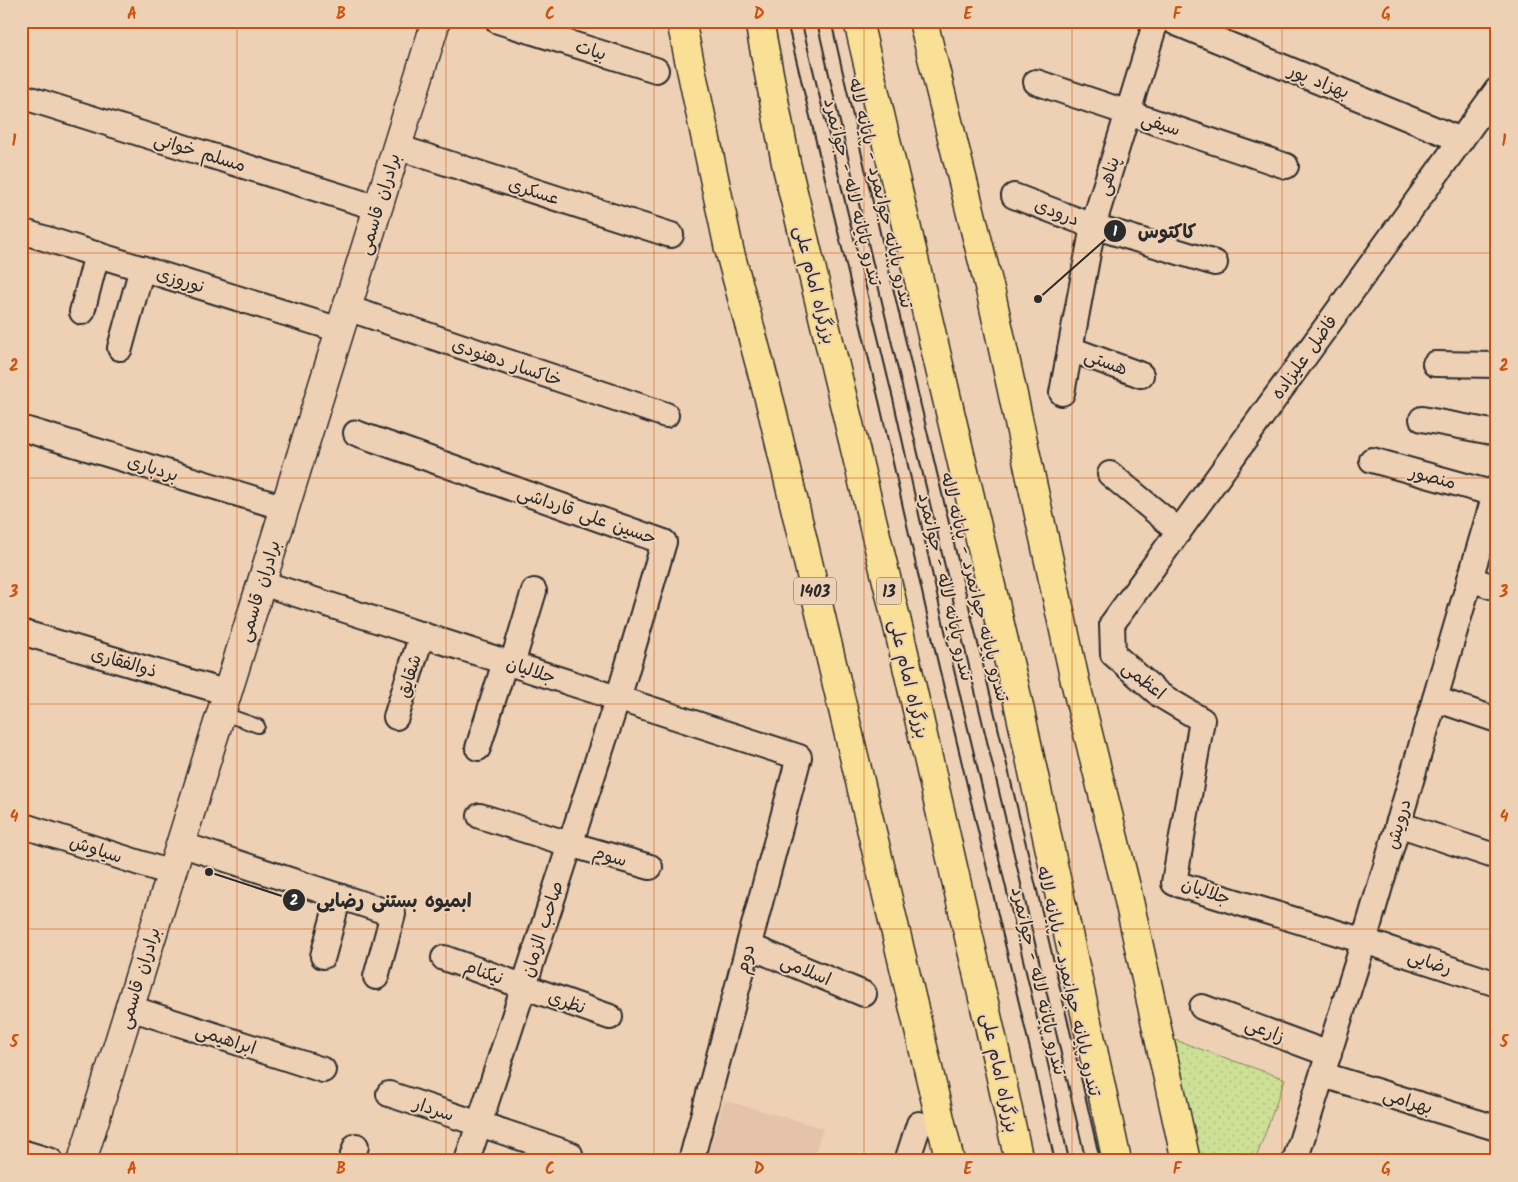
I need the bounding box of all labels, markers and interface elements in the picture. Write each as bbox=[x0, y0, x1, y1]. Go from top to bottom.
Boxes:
text: A bbox=[127, 2, 137, 27]
text: B bbox=[336, 2, 346, 27]
text: C bbox=[545, 2, 555, 27]
text: D bbox=[754, 2, 765, 27]
text: E bbox=[964, 2, 974, 27]
text: F bbox=[1173, 2, 1183, 27]
text: G bbox=[1381, 2, 1391, 27]
street label: بیات bbox=[571, 33, 610, 70]
street label: بهزاد پور bbox=[1282, 56, 1353, 108]
street label: تندرو پایانه جوانمرد - پایانه لاله bbox=[839, 75, 920, 312]
street label: تندرو پایانه لاله - جوانمرد bbox=[814, 95, 889, 290]
street label: سیفی bbox=[1137, 106, 1184, 145]
street label: مسلم خوانی bbox=[150, 126, 249, 181]
text: 1 bbox=[12, 129, 17, 154]
text: 1 bbox=[1502, 129, 1507, 154]
street label: برادران قاسمی bbox=[351, 150, 410, 259]
street label: پناهی bbox=[1090, 153, 1129, 200]
street label: عسکری bbox=[504, 171, 563, 214]
street label: درودی bbox=[1030, 192, 1083, 235]
callout: کاکتوس bbox=[1103, 214, 1206, 248]
text: کاکتوس bbox=[1138, 218, 1197, 248]
text: 1 bbox=[1113, 220, 1118, 244]
street label: بزرگراه امام علی bbox=[785, 223, 842, 348]
street label: نوروزی bbox=[152, 260, 209, 303]
street label: فاضل علیزاده bbox=[1265, 309, 1346, 406]
street label: خاکسار دهنودی bbox=[447, 331, 566, 396]
street label: هستی bbox=[1080, 342, 1131, 385]
text: 2 bbox=[9, 354, 19, 379]
text: 2 bbox=[1499, 354, 1509, 379]
street label: بردباری bbox=[123, 448, 182, 491]
street label: منصور bbox=[1404, 458, 1459, 499]
street label: تندرو پایانه جوانمرد - پایانه لاله bbox=[931, 470, 1016, 706]
street label: حسین علی قارداشی bbox=[513, 479, 660, 554]
street label: تندرو پایانه لاله - جوانمرد bbox=[909, 490, 980, 685]
street label: برادران قاسمی bbox=[231, 537, 290, 646]
road number: 1403 bbox=[794, 578, 836, 604]
road number: 13 bbox=[876, 578, 902, 604]
text: 3 bbox=[9, 580, 19, 605]
text: 3 bbox=[1499, 580, 1509, 605]
street label: بزرگراه امام علی bbox=[880, 617, 935, 742]
street label: ذوالفقاری bbox=[87, 640, 160, 687]
street label: جلالیان bbox=[502, 650, 559, 693]
street label: شقایق bbox=[390, 651, 431, 702]
street label: اعظمی bbox=[1115, 654, 1171, 708]
street label: درویش bbox=[1378, 796, 1420, 853]
text: 4 bbox=[10, 805, 19, 830]
text: 4 bbox=[1500, 805, 1509, 830]
street label: سیاوش bbox=[65, 828, 126, 873]
street label: سوم bbox=[589, 839, 630, 876]
street label: تندرو پایانه جوانمرد - پایانه لاله bbox=[1027, 863, 1108, 1100]
street label: جلالیان bbox=[1177, 871, 1234, 914]
street label: صاحب الزمان bbox=[514, 877, 573, 982]
callout: ابمیوه بستنی رضایی bbox=[281, 883, 482, 917]
street label: تندرو پایانه لاله - جوانمرد bbox=[1002, 884, 1073, 1079]
text: ابمیوه بستنی رضایی bbox=[316, 887, 472, 917]
text: 2 bbox=[290, 889, 299, 913]
street label: برادران قاسمی bbox=[111, 924, 170, 1033]
street label: دوم bbox=[729, 942, 764, 977]
street label: رضایی bbox=[1404, 943, 1455, 984]
street label: اسلامی bbox=[776, 948, 835, 995]
street label: نیکنام bbox=[460, 953, 507, 994]
street label: نظری bbox=[544, 983, 589, 1024]
street label: بزرگراه امام علی bbox=[972, 1011, 1025, 1136]
street label: زارعی bbox=[1240, 1011, 1288, 1052]
street label: ابراهیمی bbox=[191, 1017, 260, 1064]
text: 5 bbox=[9, 1030, 20, 1055]
text: 5 bbox=[1499, 1030, 1510, 1055]
street label: بهرامی bbox=[1379, 1081, 1436, 1124]
street label: سردار bbox=[408, 1090, 458, 1131]
text: A bbox=[127, 1157, 137, 1182]
text: B bbox=[336, 1157, 346, 1182]
text: C bbox=[545, 1157, 555, 1182]
text: D bbox=[754, 1157, 765, 1182]
text: E bbox=[964, 1157, 974, 1182]
text: F bbox=[1173, 1157, 1183, 1182]
text: G bbox=[1381, 1157, 1391, 1182]

